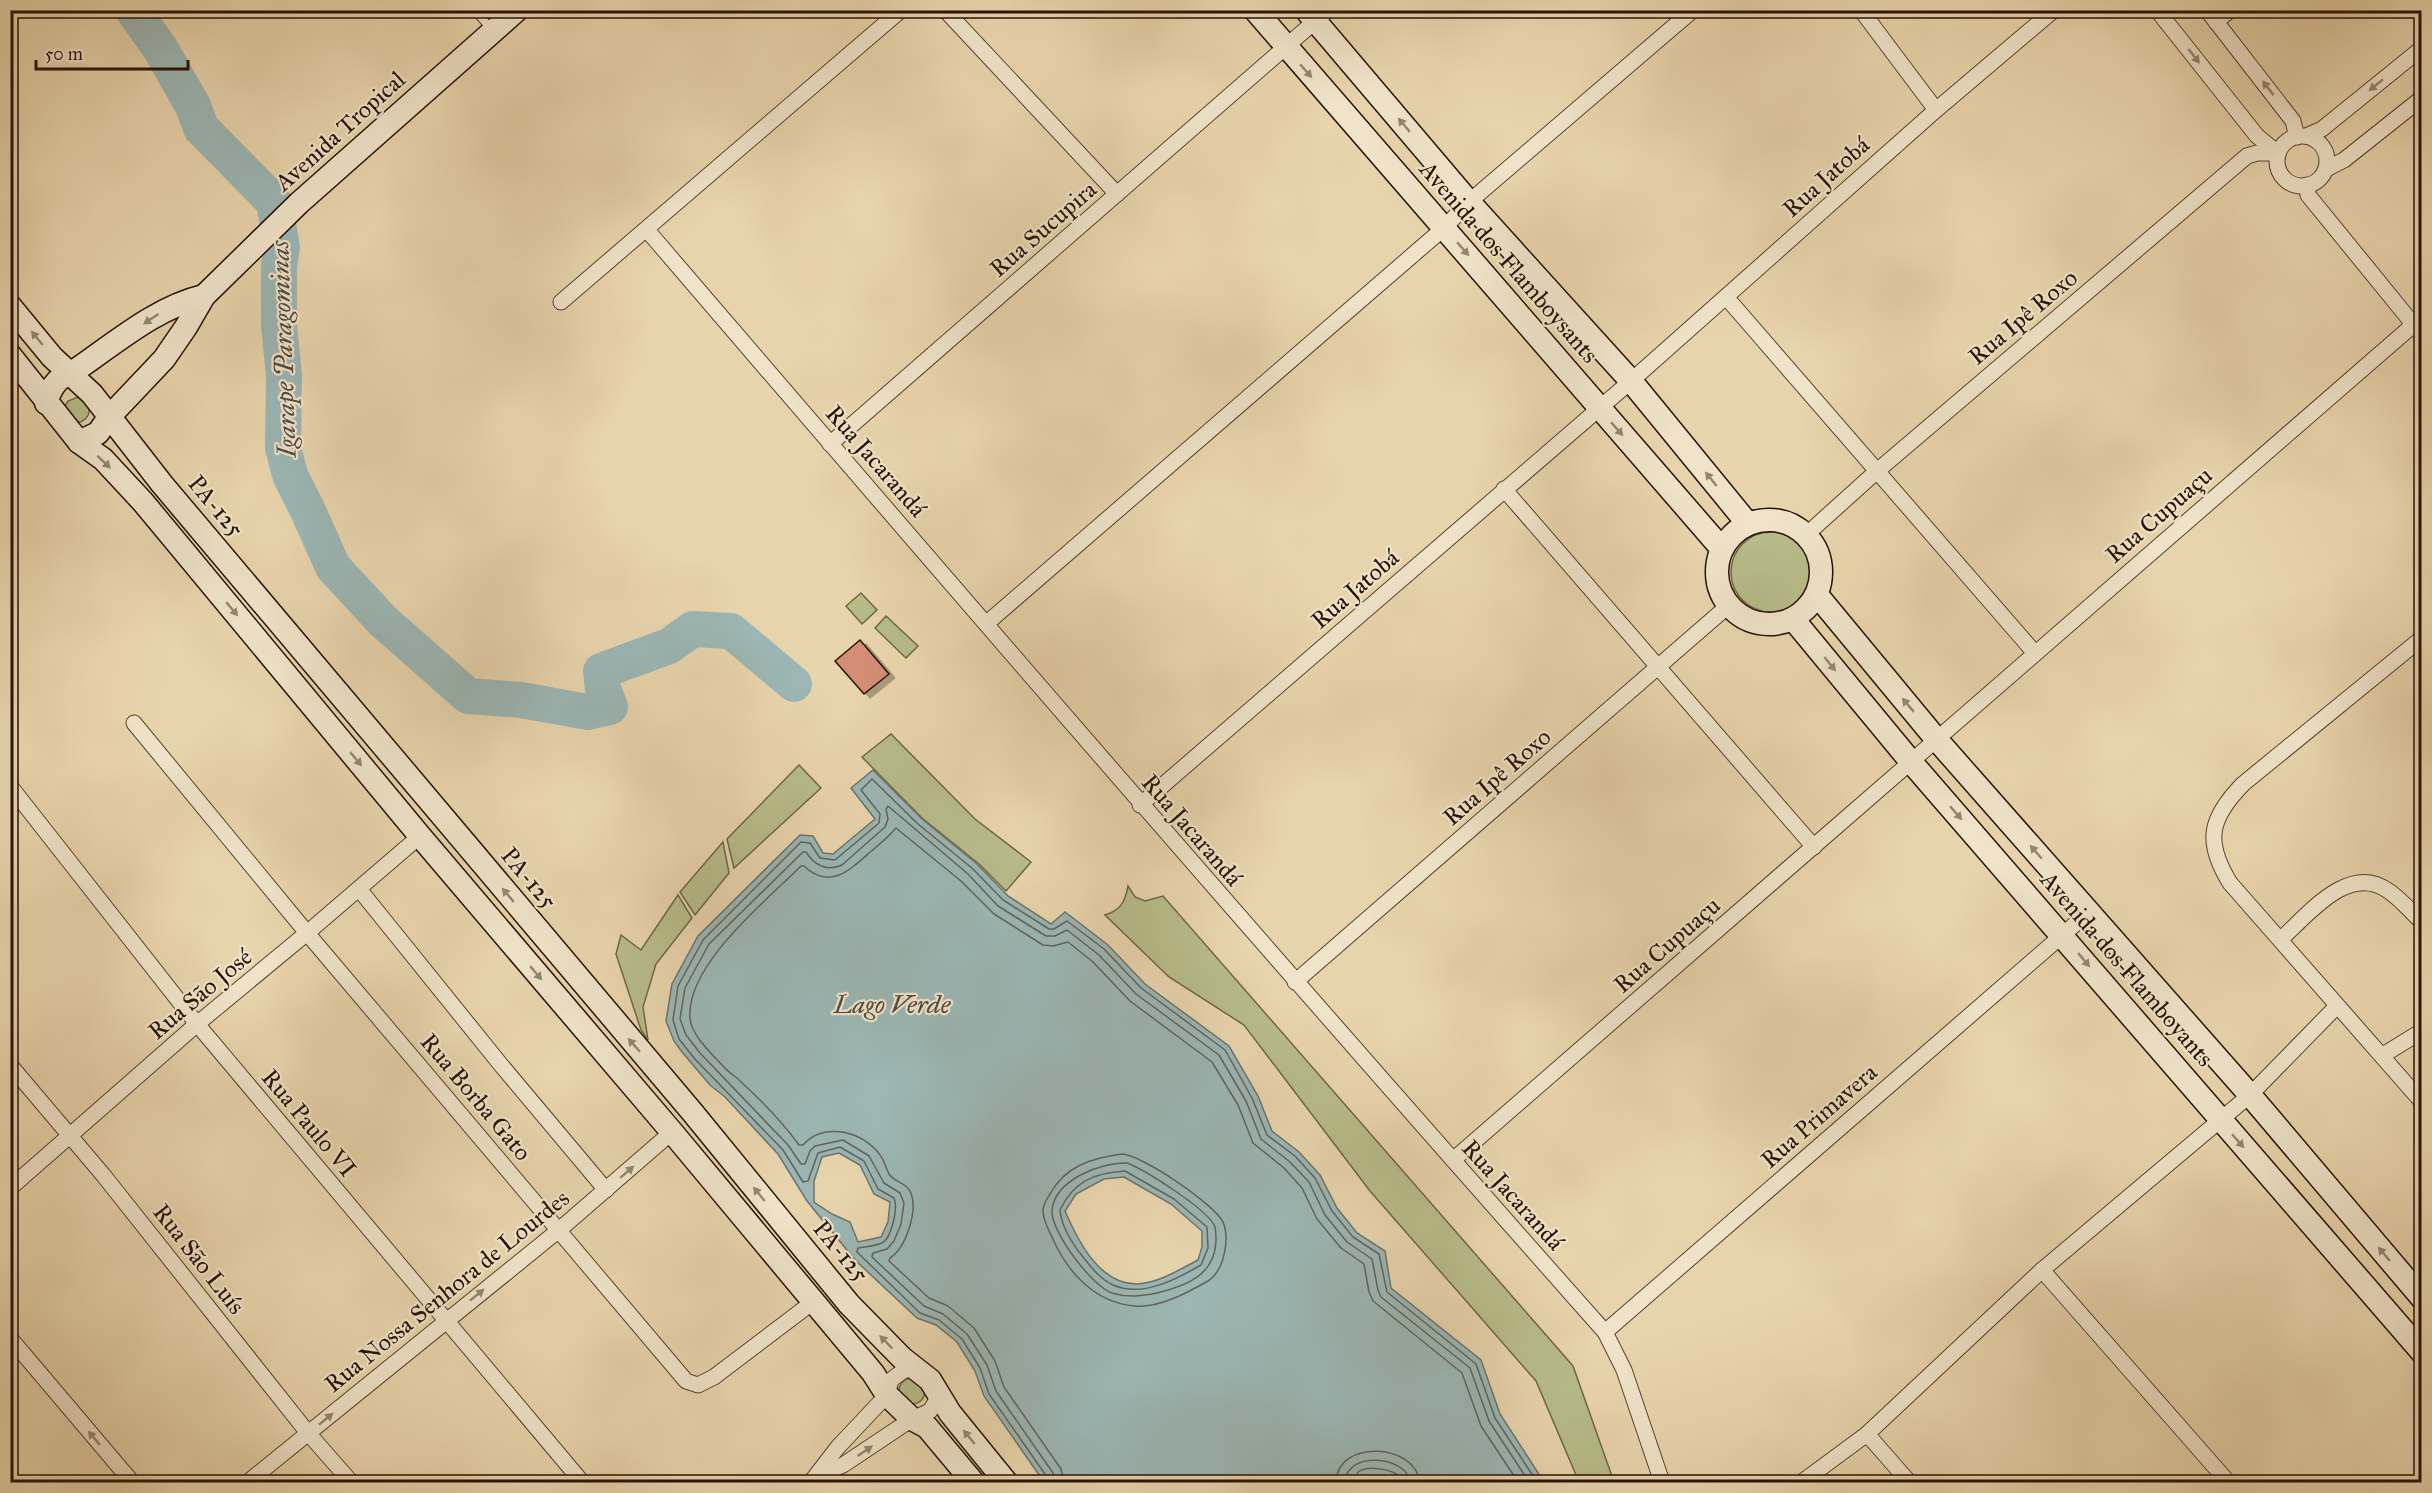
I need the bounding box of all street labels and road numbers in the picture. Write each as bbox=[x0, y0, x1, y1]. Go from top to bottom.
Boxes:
street label: Avenida Tropical bbox=[268, 64, 412, 198]
street label: Rua Jatobá bbox=[1776, 130, 1876, 224]
street label: Avenida dos Flamboysants bbox=[1412, 154, 1605, 369]
street label: Rua Sucupira bbox=[983, 174, 1103, 284]
street label: Rua Ipê Roxo bbox=[1962, 263, 2084, 371]
street label: Rua Jacarandá bbox=[819, 399, 933, 524]
street label: Rua Cupuaçu bbox=[2099, 460, 2219, 570]
street label: PA-125 bbox=[182, 469, 250, 543]
street label: Rua Jatobá bbox=[1305, 542, 1406, 635]
street label: Rua Ipê Roxo bbox=[1437, 722, 1557, 832]
street label: Rua Jacarandá bbox=[1135, 768, 1249, 893]
street label: PA-125 bbox=[495, 841, 563, 915]
street label: Avenida dos Flamboyants bbox=[2033, 864, 2220, 1073]
street label: Rua Cupuaçu bbox=[1607, 890, 1727, 1000]
street label: Rua São José bbox=[142, 942, 258, 1046]
street label: Rua Borba Gato bbox=[414, 1027, 538, 1167]
street label: Rua Primavera bbox=[1755, 1057, 1884, 1175]
street label: Rua Paulo VI bbox=[255, 1063, 363, 1183]
street label: Rua Jacarandá bbox=[1455, 1133, 1571, 1257]
street label: Rua Nossa Senhora de Lourdes bbox=[319, 1183, 575, 1399]
street label: Rua São Luís bbox=[147, 1198, 251, 1320]
street label: PA-125 bbox=[807, 1214, 875, 1288]

